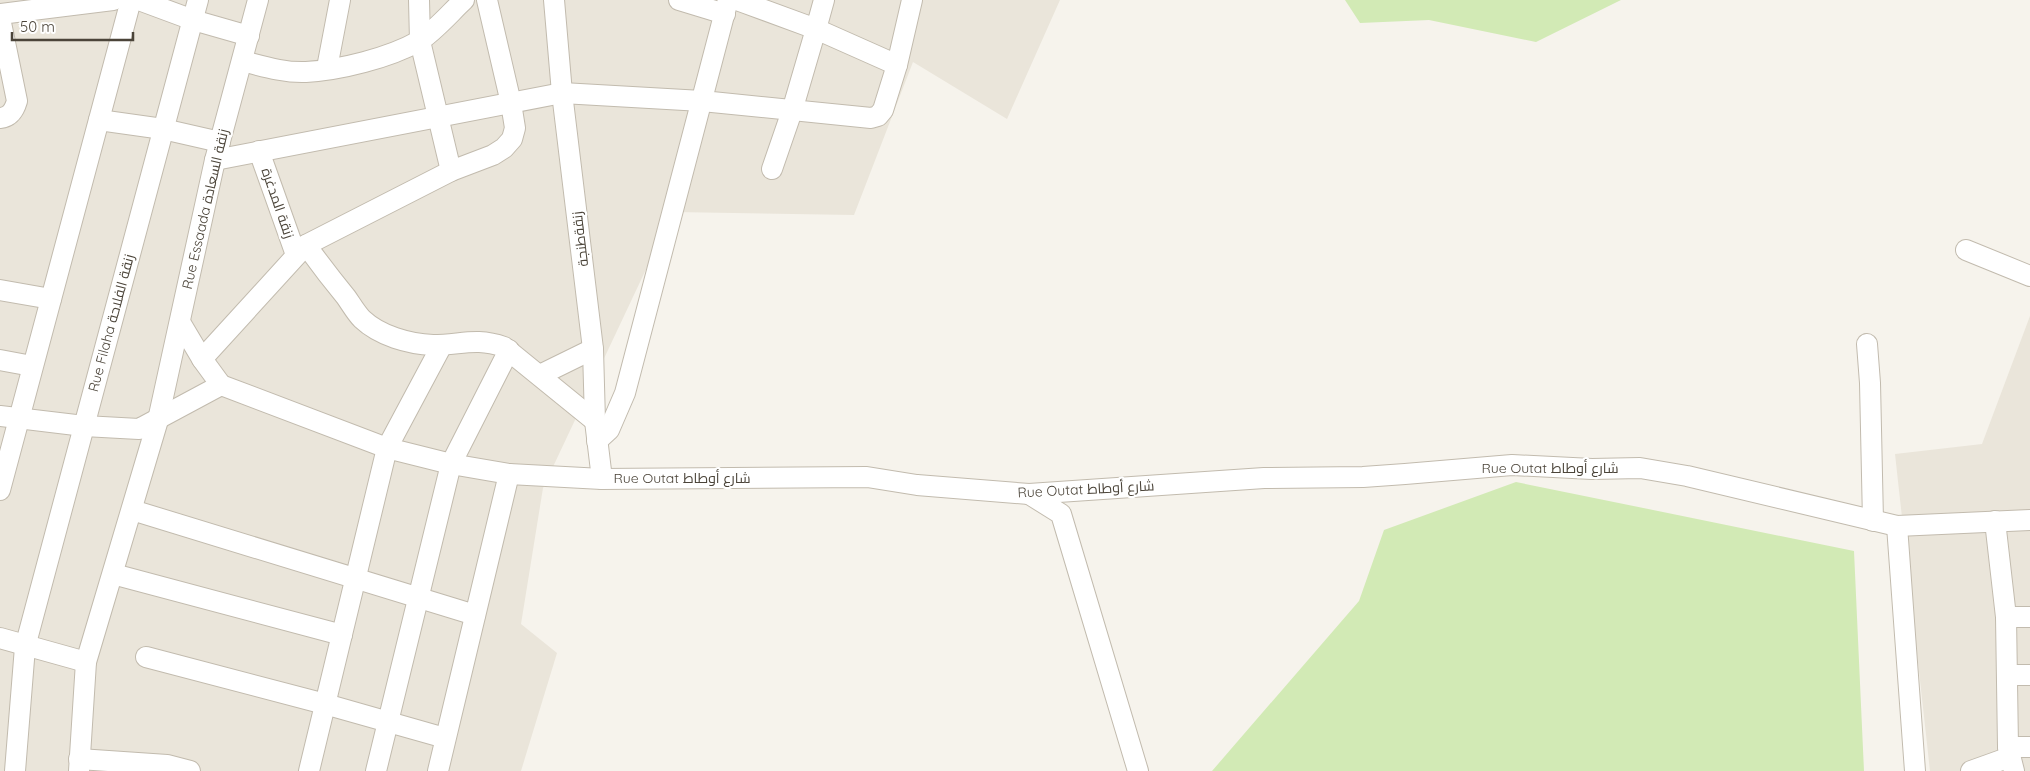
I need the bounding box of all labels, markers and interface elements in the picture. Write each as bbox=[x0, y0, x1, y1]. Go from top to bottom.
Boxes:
scale bar bbox=[12, 10, 134, 42]
text: 50 m bbox=[20, 17, 55, 36]
street label: Rue Essaada زنقة السعادة bbox=[178, 127, 232, 291]
street label: زنقة المدغرة bbox=[258, 165, 298, 241]
street label: زنقةطنجة bbox=[568, 210, 592, 268]
street label: Rue Filaha زنقة الفلاحة bbox=[84, 252, 138, 394]
street label: Rue Outat شارع أوطاط bbox=[1481, 459, 1619, 477]
street label: Rue Outat شارع أوطاط bbox=[613, 469, 751, 487]
street label: Rue Outat شارع أوطاط bbox=[1017, 476, 1155, 502]

